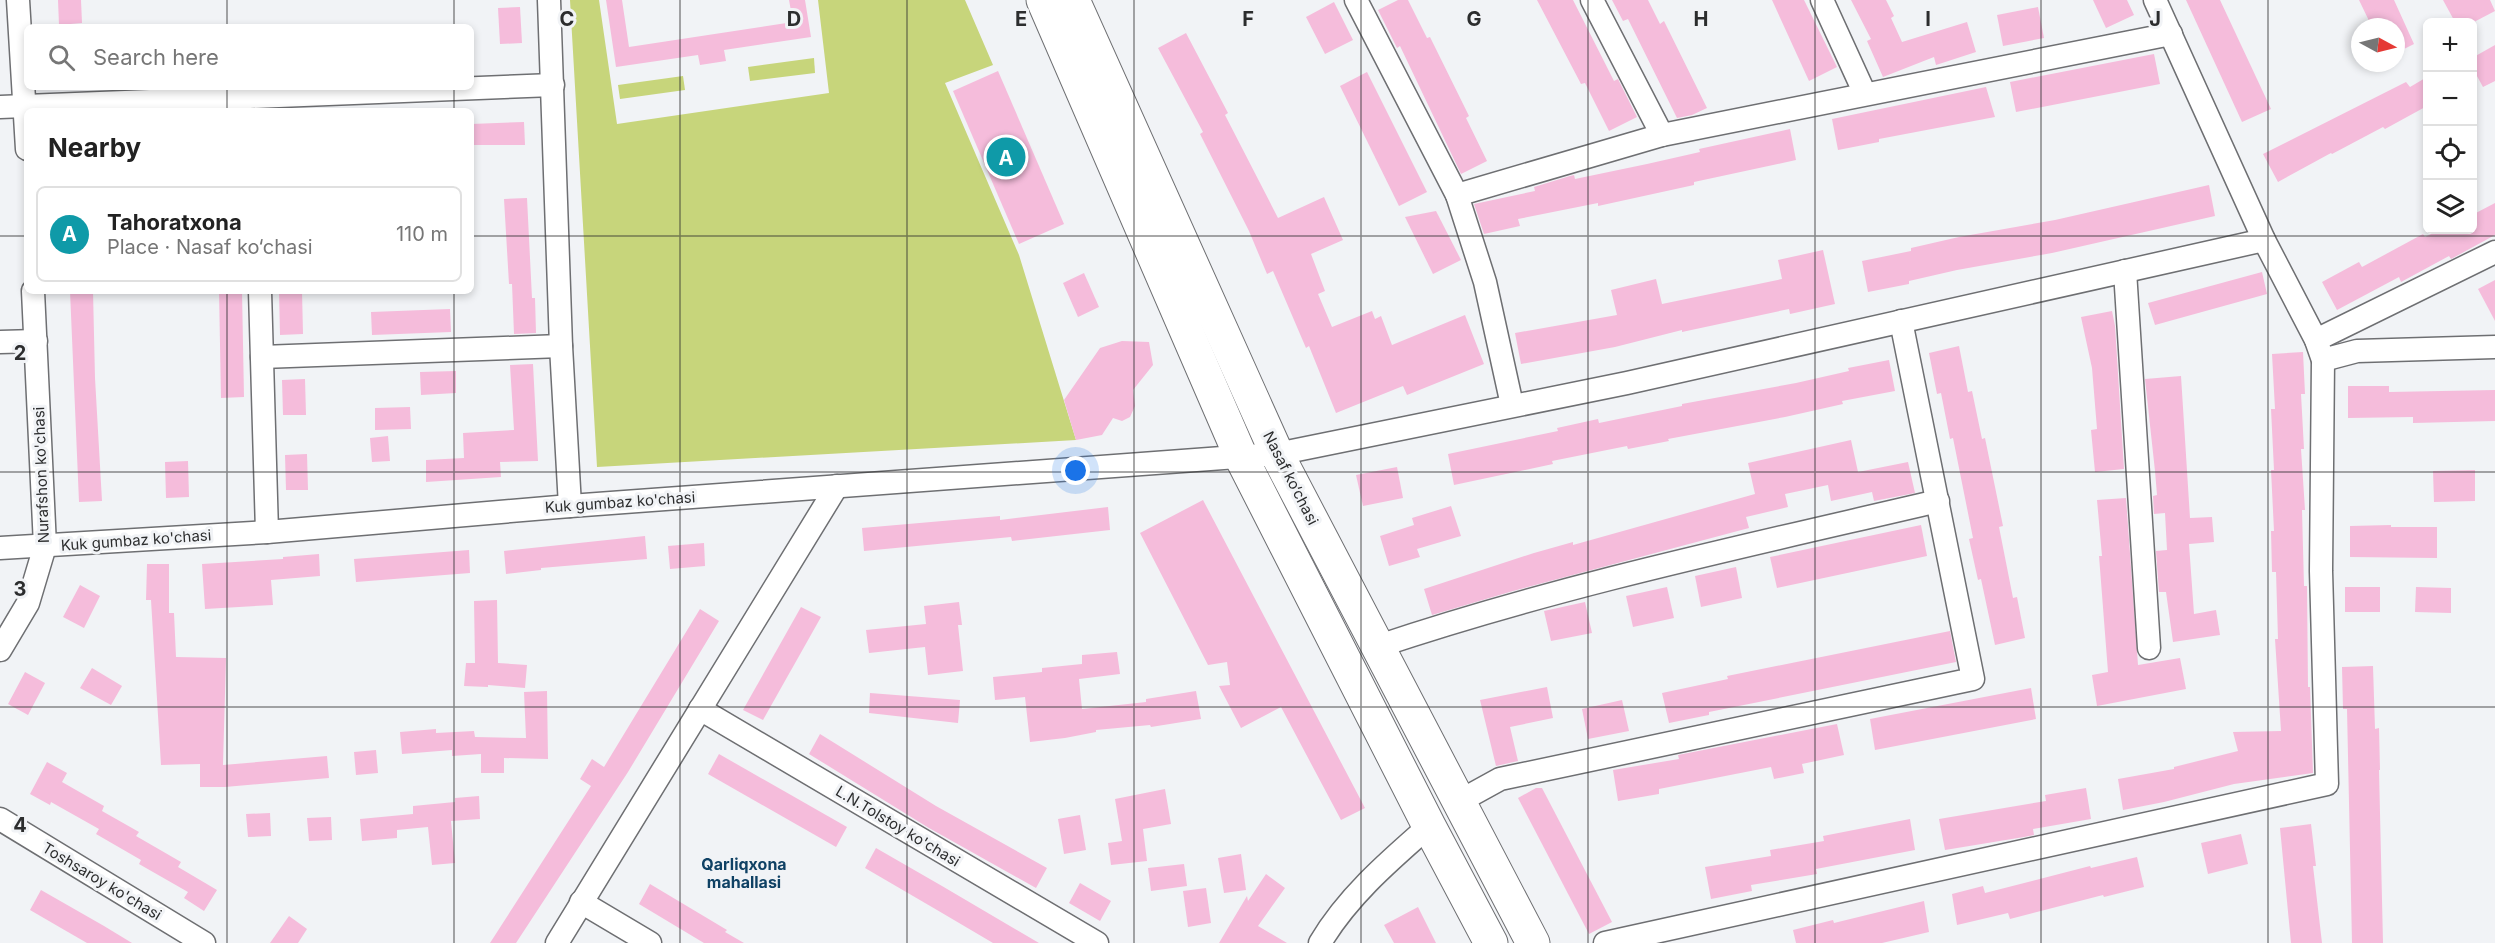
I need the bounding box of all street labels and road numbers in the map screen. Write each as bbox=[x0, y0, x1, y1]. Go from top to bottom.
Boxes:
street label: Nurafshon ko'chasi bbox=[29, 406, 53, 544]
street label: Nasaf ko‘chasi bbox=[1259, 428, 1323, 528]
street label: Kuk gumbaz ko'chasi bbox=[544, 487, 696, 517]
street label: Kuk gumbaz ko'chasi bbox=[60, 525, 212, 555]
street label: L.N.Tolstoy ko'chasi bbox=[832, 781, 964, 871]
street label: Toshsaroy ko'chasi bbox=[39, 838, 165, 924]

